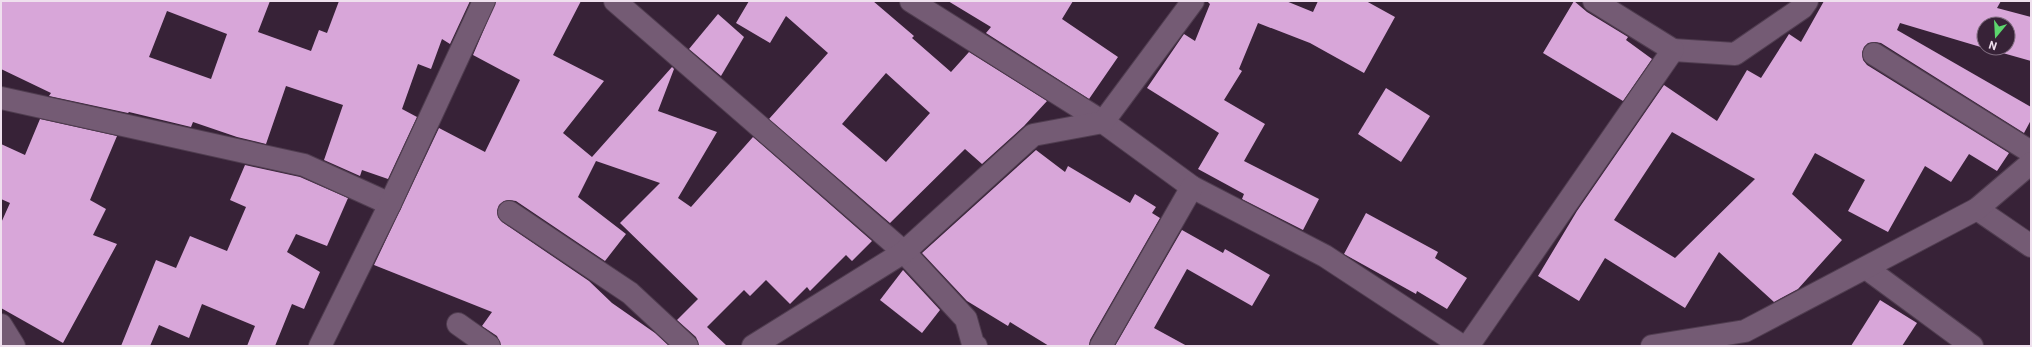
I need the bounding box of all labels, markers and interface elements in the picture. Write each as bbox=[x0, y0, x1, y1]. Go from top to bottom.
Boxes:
north arrow bbox=[1976, 16, 2016, 56]
text: N bbox=[1987, 38, 1999, 52]

